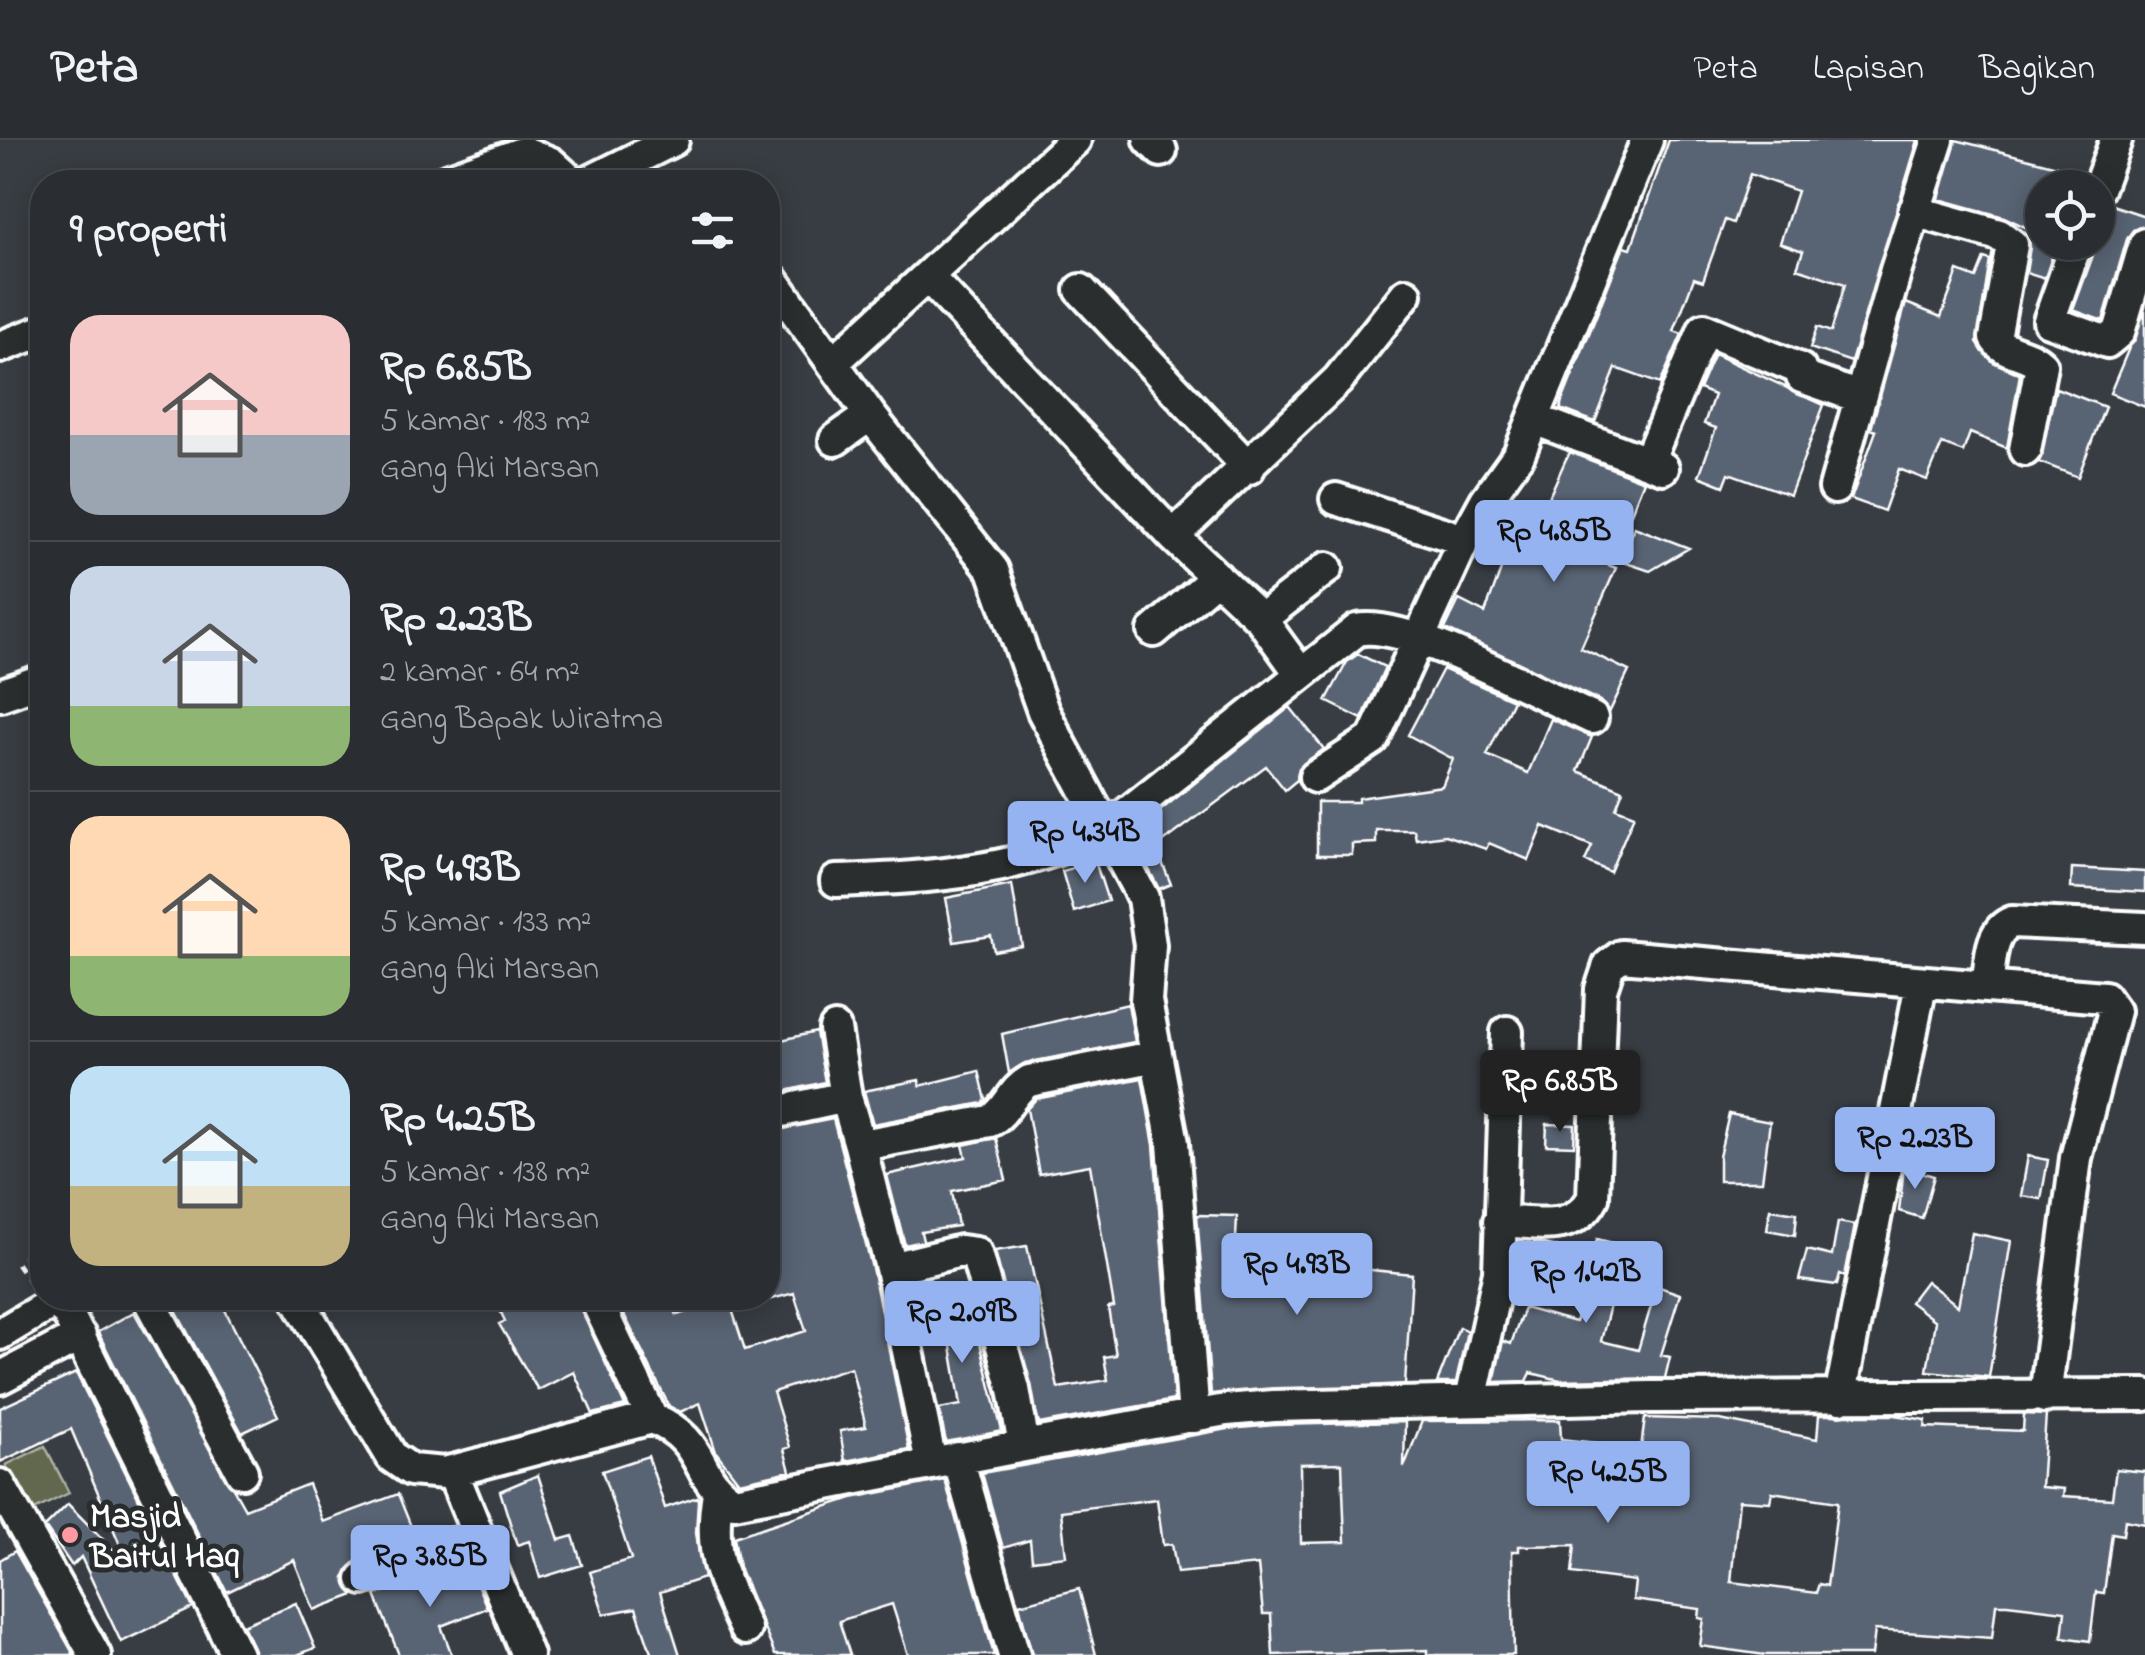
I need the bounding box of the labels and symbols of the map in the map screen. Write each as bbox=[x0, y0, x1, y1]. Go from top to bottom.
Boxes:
pin: Rp 4.85B bbox=[1451, 500, 1657, 585]
pin: Rp 4.34B bbox=[982, 801, 1188, 886]
pin: Rp 6.85B bbox=[1457, 1050, 1663, 1135]
pin: Rp 2.23B bbox=[1812, 1107, 2018, 1192]
pin: Rp 4.93B bbox=[1194, 1233, 1400, 1318]
pin: Rp 1.42B bbox=[1483, 1241, 1689, 1326]
pin: Rp 2.09B bbox=[859, 1281, 1065, 1366]
pin: Rp 4.25B bbox=[1505, 1441, 1711, 1526]
place label: Masjid Baitul Haq bbox=[88, 1493, 239, 1584]
marker: Masjid Baitul Haq bbox=[59, 1524, 81, 1546]
pin: Rp 3.85B bbox=[327, 1525, 533, 1610]

